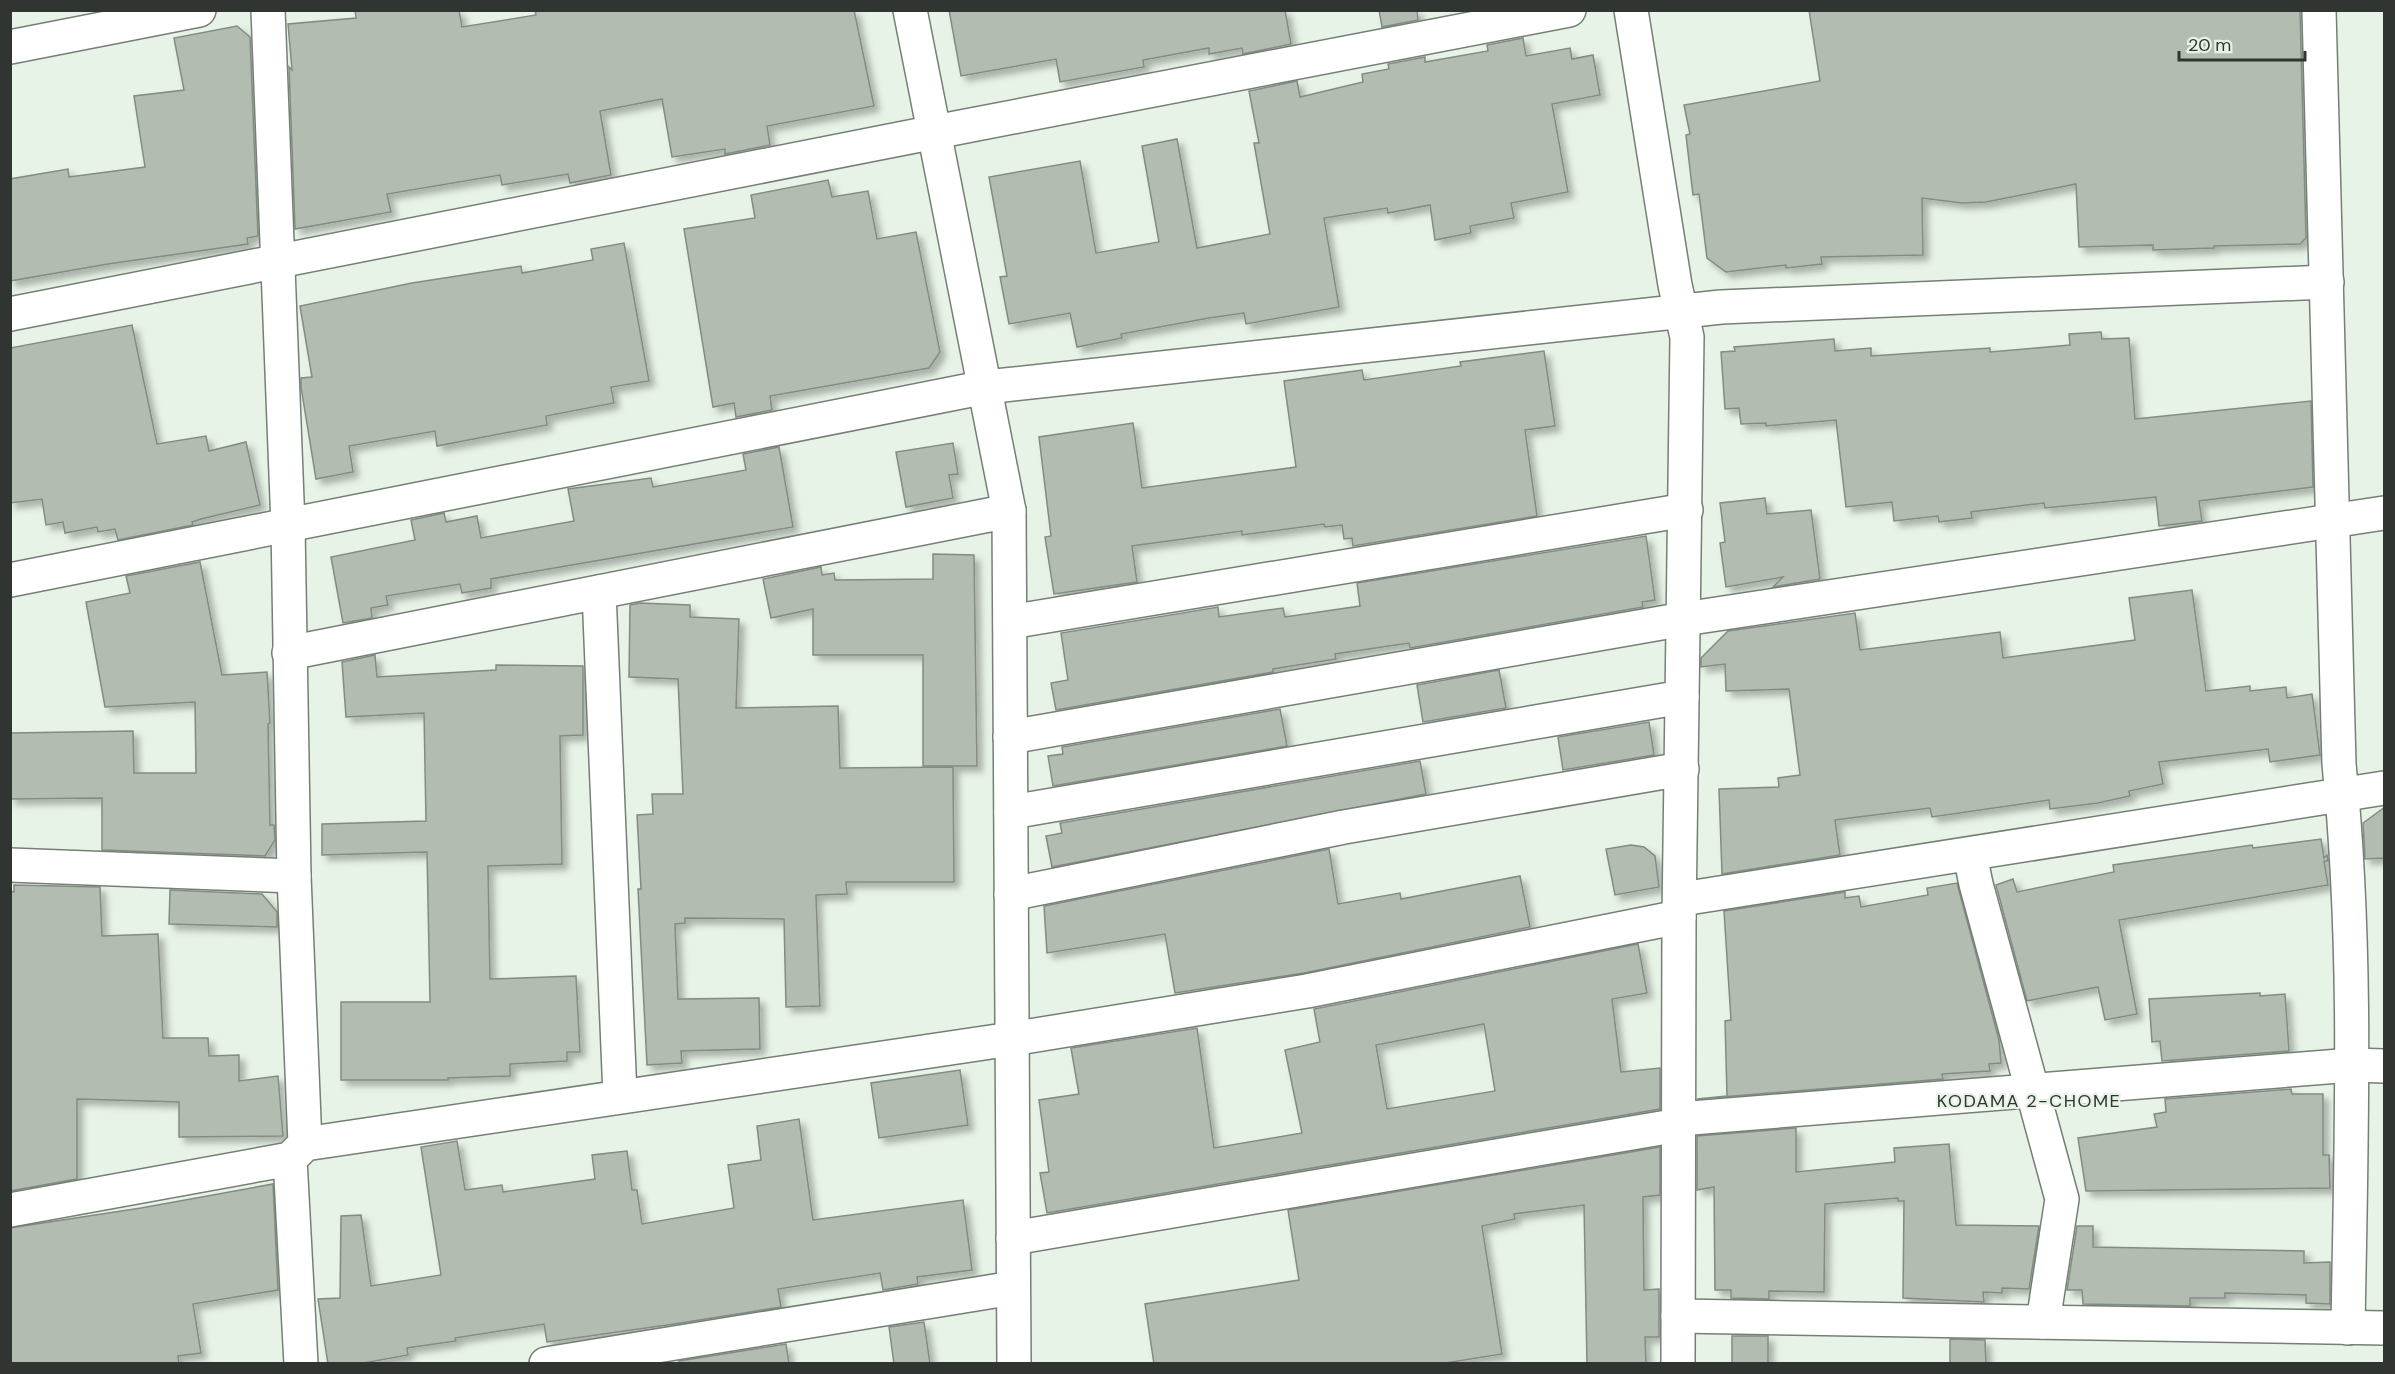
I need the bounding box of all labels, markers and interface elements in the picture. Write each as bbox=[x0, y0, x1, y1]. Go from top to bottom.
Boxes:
scale bar bbox=[2179, 24, 2305, 62]
text: 20 m bbox=[2188, 33, 2231, 57]
district label: KODAMA 2-CHOME bbox=[1937, 1089, 2121, 1113]

